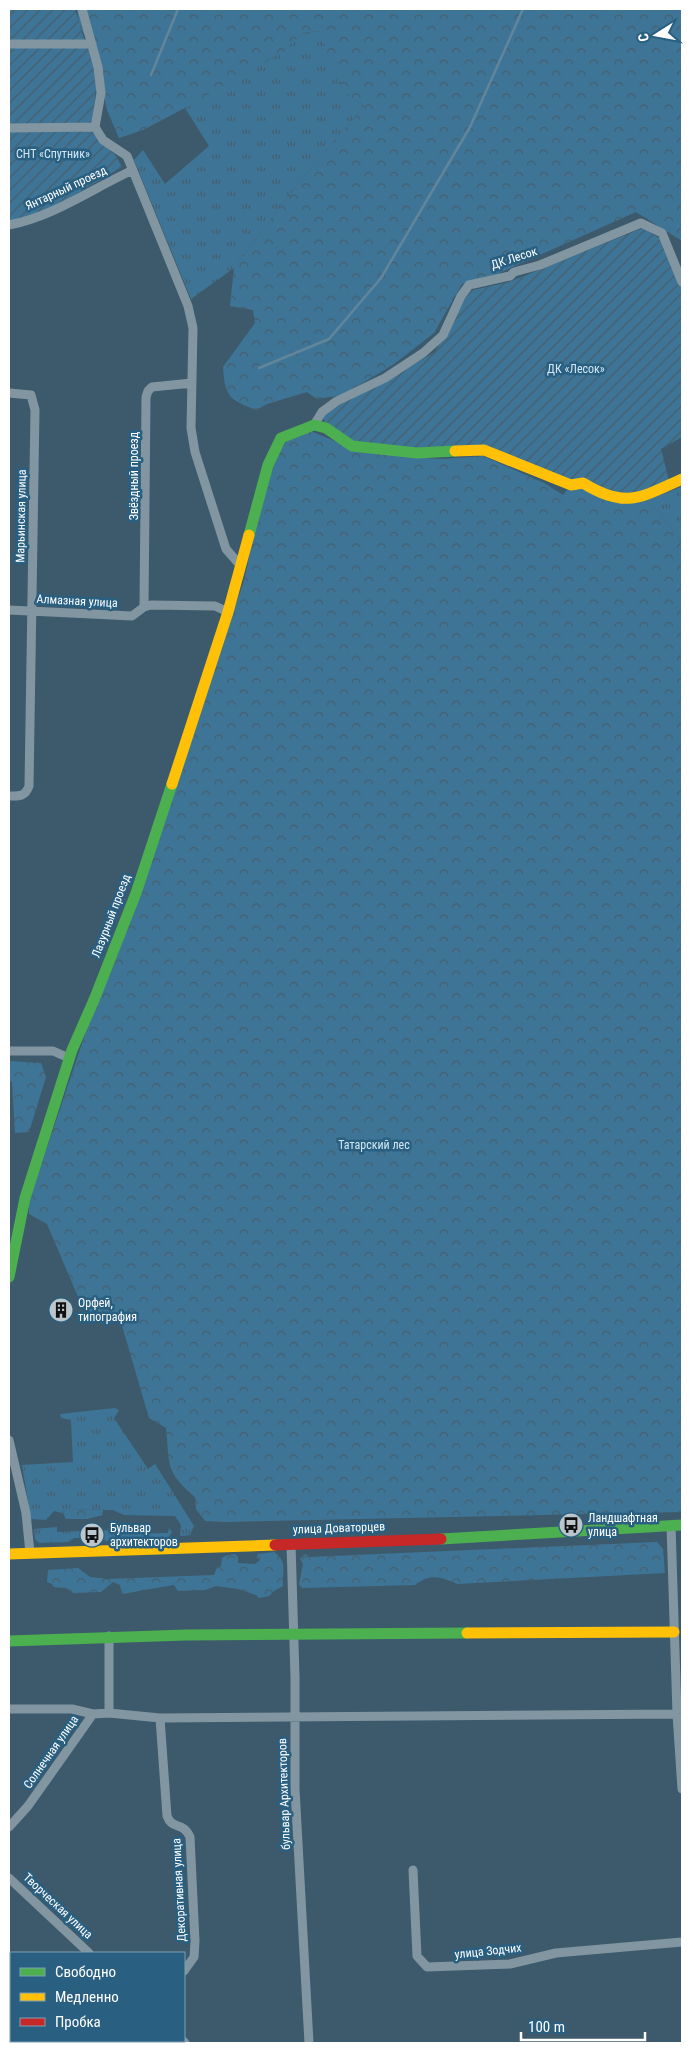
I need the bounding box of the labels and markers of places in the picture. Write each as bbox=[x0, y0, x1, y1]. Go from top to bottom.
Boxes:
place label: Орфей, типография bbox=[78, 1296, 137, 1324]
building icon: Орфей, типография bbox=[48, 1297, 74, 1323]
place label: Ландшафтная улица bbox=[588, 1511, 658, 1539]
bus stop icon: Ландшафтная улица bbox=[558, 1512, 584, 1538]
place label: Бульвар архитекторов bbox=[110, 1521, 178, 1549]
bus stop icon: Бульвар архитекторов bbox=[79, 1522, 105, 1548]

